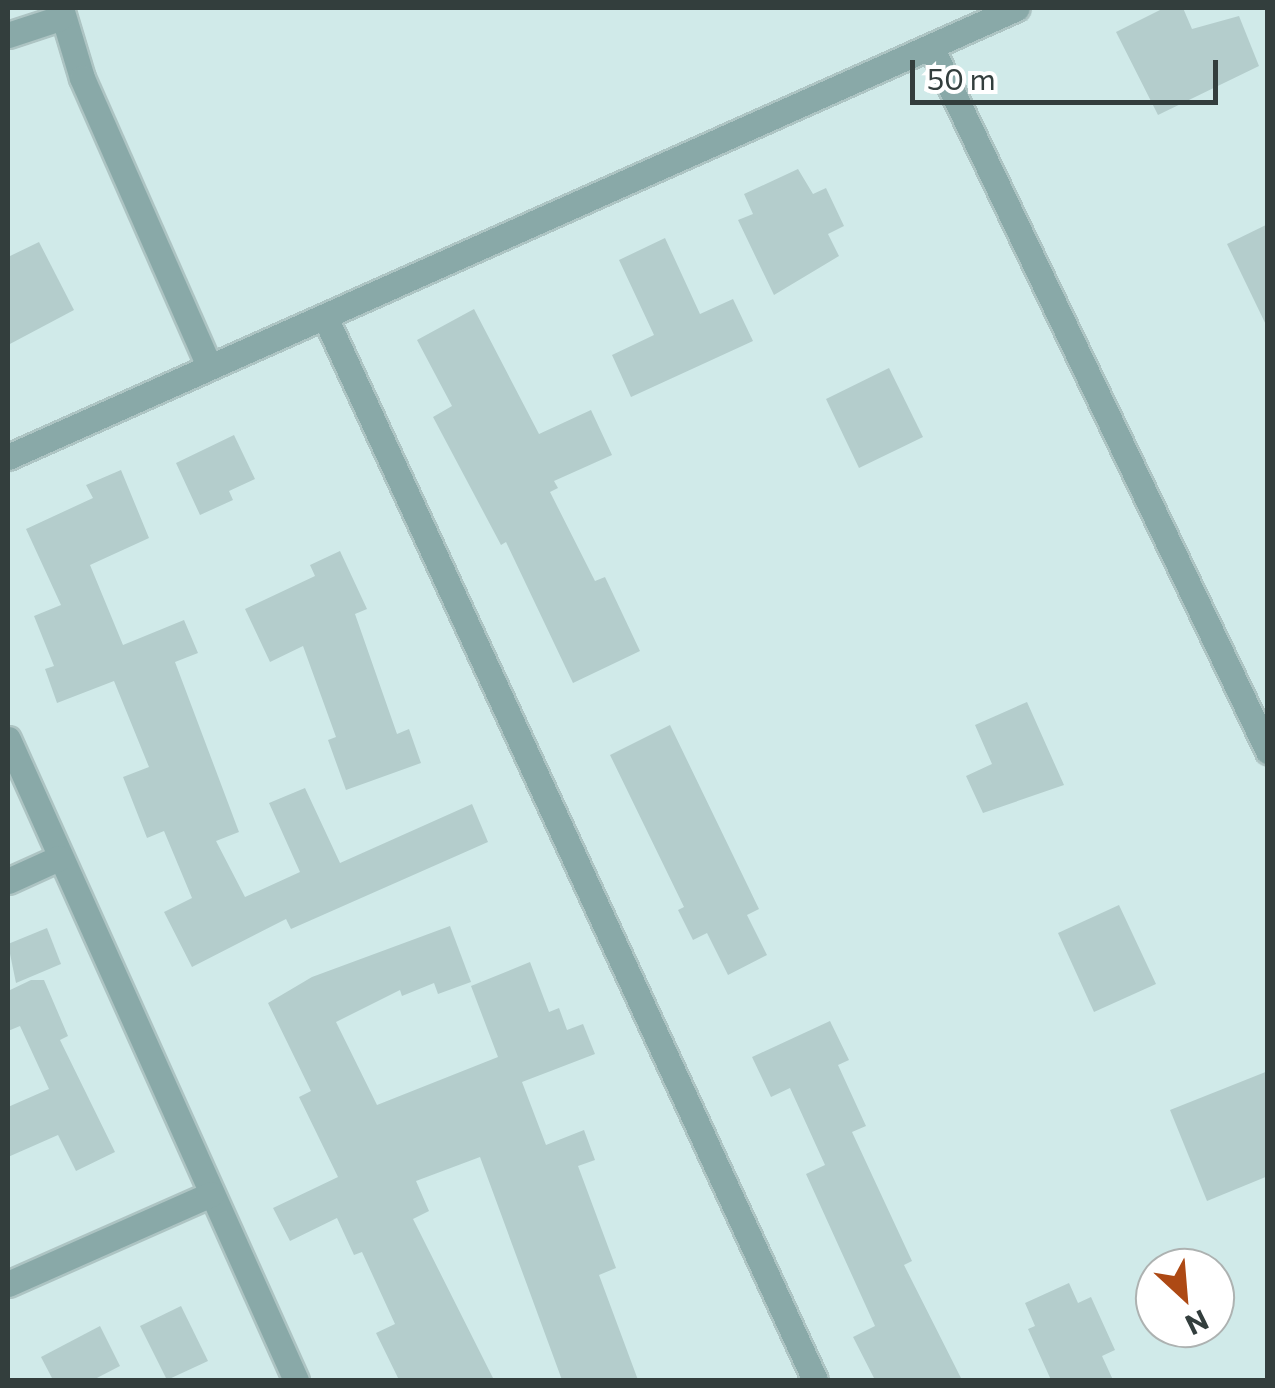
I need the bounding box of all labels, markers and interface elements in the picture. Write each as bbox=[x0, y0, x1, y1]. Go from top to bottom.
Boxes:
scale bar bbox=[915, 40, 1222, 102]
text: 50 m bbox=[927, 59, 996, 96]
north arrow bbox=[1135, 1248, 1235, 1348]
text: N bbox=[1180, 1303, 1214, 1343]

